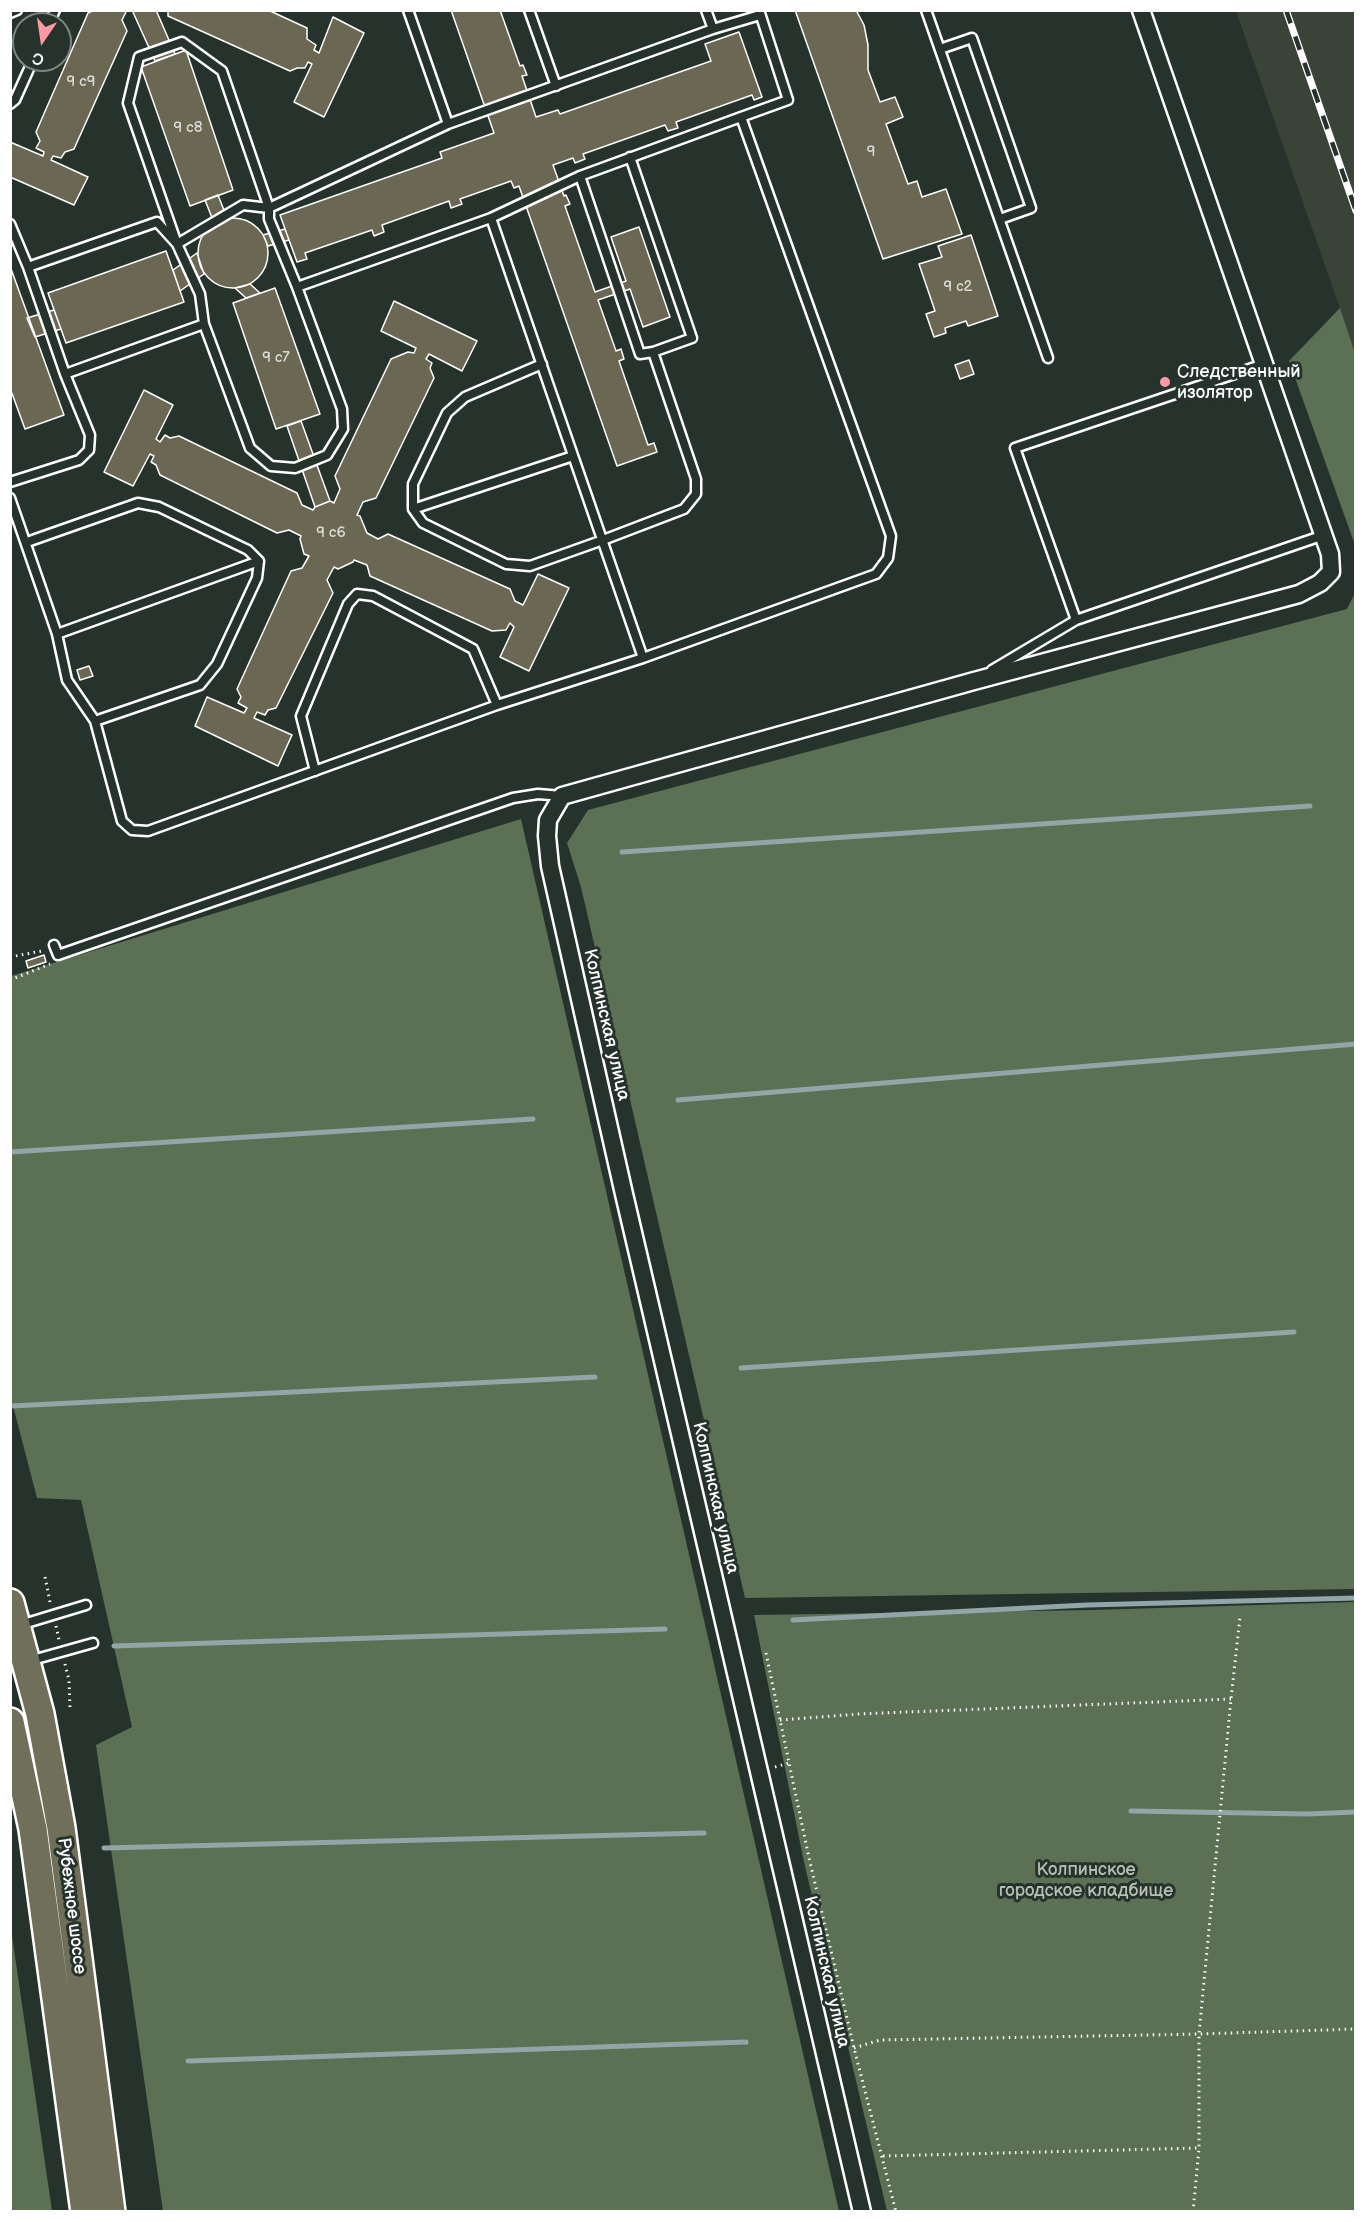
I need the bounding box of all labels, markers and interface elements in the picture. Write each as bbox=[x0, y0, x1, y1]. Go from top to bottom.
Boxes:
north arrow bbox=[12, 12, 72, 72]
text: С bbox=[31, 48, 46, 69]
house number: 9 с9 bbox=[67, 73, 95, 91]
house number: 9 с8 bbox=[174, 119, 202, 137]
house number: 9 bbox=[867, 143, 875, 161]
house number: 9 с2 bbox=[944, 278, 972, 296]
house number: 9 с7 bbox=[262, 349, 290, 367]
place label: Следственный изолятор bbox=[1177, 361, 1301, 404]
marker: Следственный изолятор bbox=[1158, 375, 1172, 389]
house number: 9 с6 bbox=[316, 524, 346, 542]
street label: Колпинская улица bbox=[578, 947, 634, 1103]
street label: Колпинская улица bbox=[687, 1420, 743, 1576]
street label: Рубежное шоссе bbox=[52, 1836, 90, 1976]
park label: Колпинское городское кладбище bbox=[999, 1859, 1173, 1902]
street label: Колпинская улица bbox=[798, 1894, 854, 2050]

